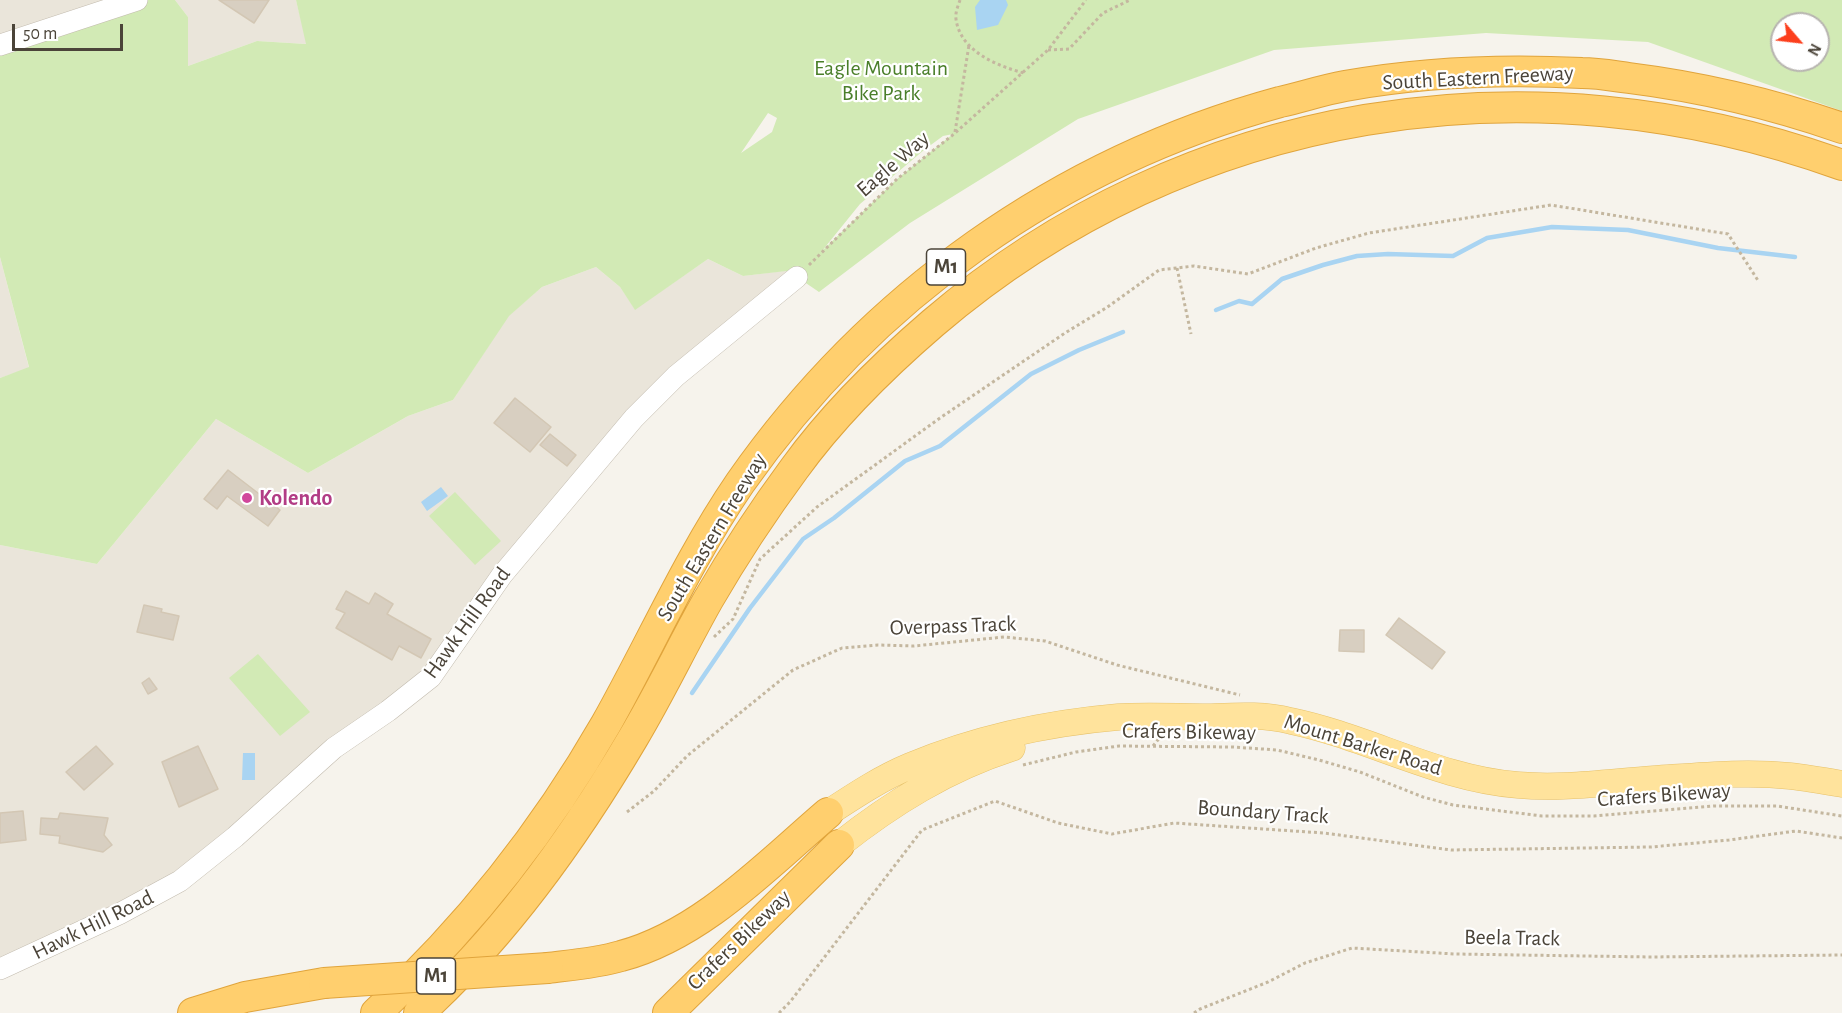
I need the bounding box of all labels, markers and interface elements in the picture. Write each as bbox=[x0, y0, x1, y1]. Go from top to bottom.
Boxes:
scale bar bbox=[15, 12, 126, 50]
north arrow bbox=[1770, 12, 1830, 72]
text: 50 m bbox=[23, 25, 57, 43]
text: N bbox=[1804, 41, 1824, 58]
park label: Eagle Mountain Bike Park bbox=[814, 55, 948, 106]
street label: South Eastern Freeway bbox=[1382, 60, 1574, 96]
street label: Eagle Way bbox=[851, 125, 935, 203]
road number: M1 bbox=[926, 249, 966, 285]
street label: South Eastern Freeway bbox=[651, 448, 773, 626]
place label: Kolendo bbox=[259, 485, 332, 511]
marker: Kolendo bbox=[240, 491, 254, 505]
street label: Hawk Hill Road bbox=[418, 562, 516, 684]
street label: Overpass Track bbox=[889, 611, 1017, 641]
street label: Mount Barker Road bbox=[1281, 708, 1445, 782]
street label: Crafers Bikeway bbox=[1122, 718, 1256, 746]
street label: Crafers Bikeway bbox=[1596, 777, 1732, 813]
street label: Boundary Track bbox=[1197, 794, 1329, 830]
street label: Hawk Hill Road bbox=[28, 884, 158, 966]
street label: Crafers Bikeway bbox=[682, 884, 796, 996]
street label: Beela Track bbox=[1464, 924, 1560, 952]
road number: M1 bbox=[416, 958, 456, 994]

